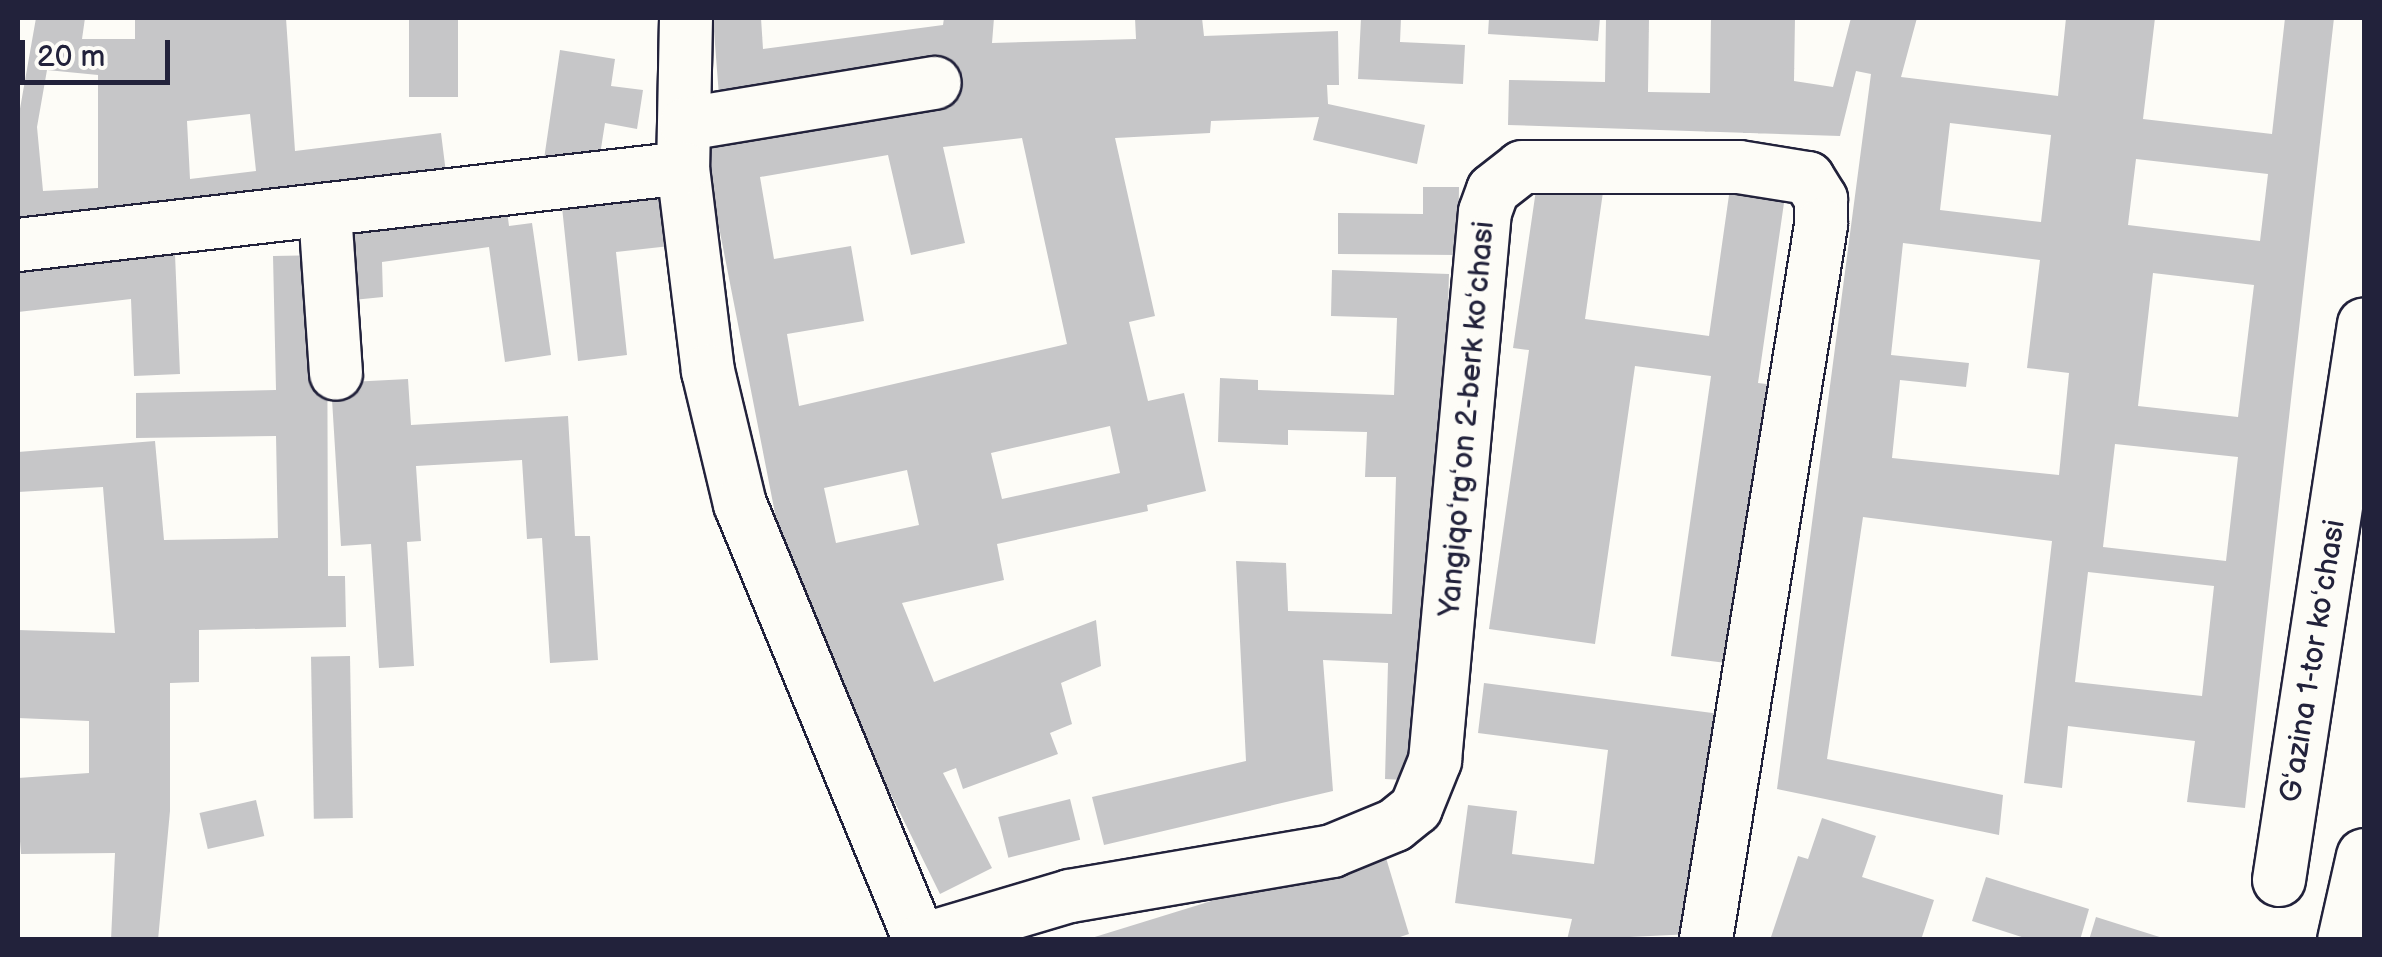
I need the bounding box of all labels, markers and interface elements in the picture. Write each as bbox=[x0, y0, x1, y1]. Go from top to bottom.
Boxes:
scale bar bbox=[25, 20, 175, 82]
text: 20 m bbox=[37, 39, 105, 75]
street label: Yangiqoʻrgʻon 2-berk koʻchasi bbox=[1432, 220, 1502, 618]
street label: Gʻazina 1-tor koʻchasi bbox=[2273, 517, 2353, 805]

